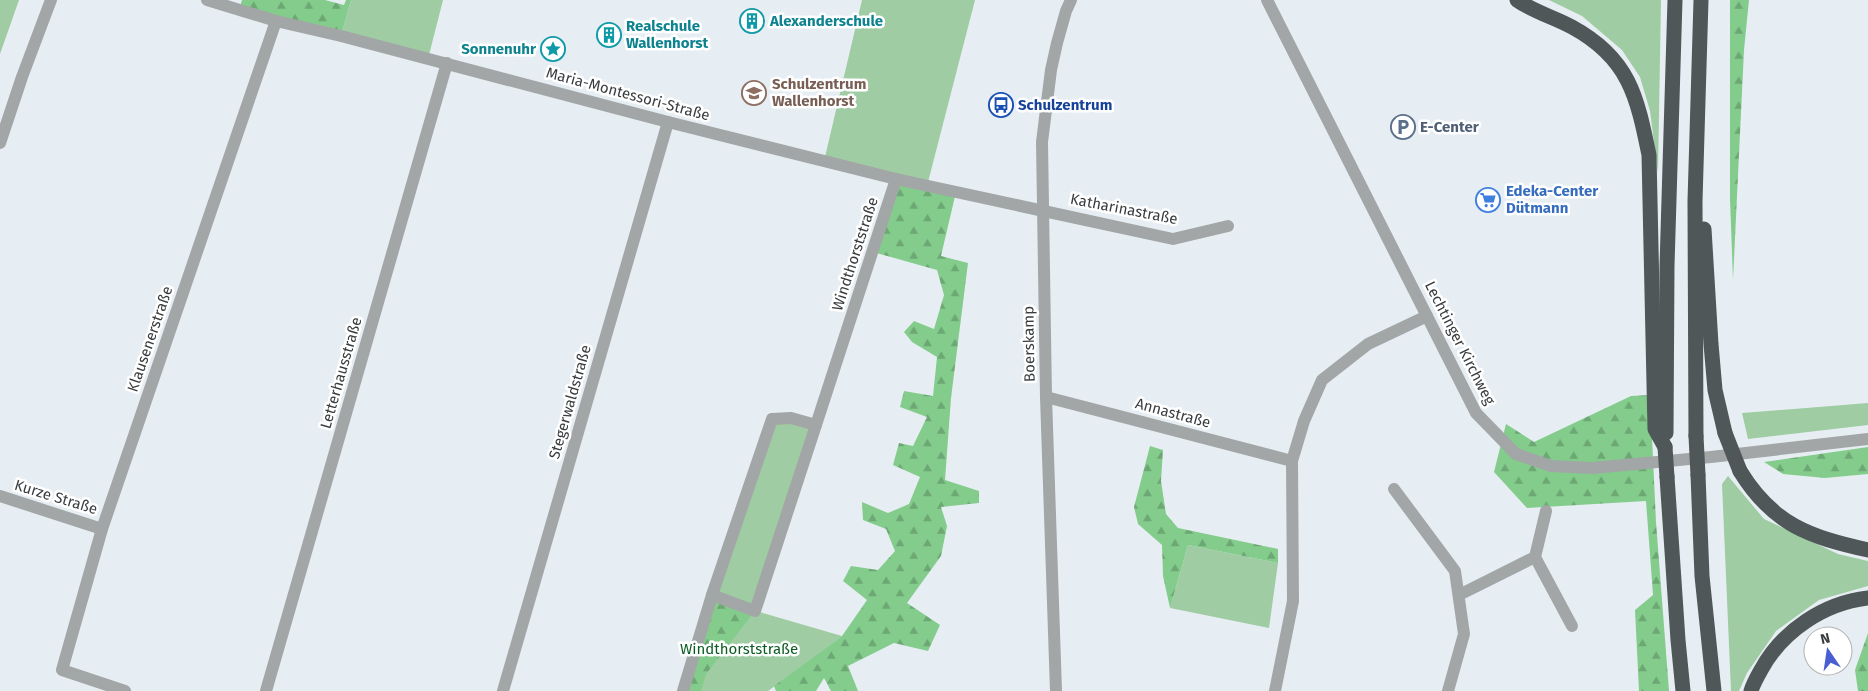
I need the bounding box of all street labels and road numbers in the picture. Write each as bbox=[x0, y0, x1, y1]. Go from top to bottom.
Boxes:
street label: Maria-Montessori-Straße bbox=[544, 63, 712, 125]
street label: Katharinastraße bbox=[1069, 190, 1179, 228]
street label: Windthorststraße bbox=[828, 195, 882, 313]
street label: Lechtinger Kirchweg bbox=[1421, 278, 1499, 408]
street label: Klausenerstraße bbox=[123, 284, 177, 394]
street label: Boerskamp bbox=[1019, 306, 1039, 382]
street label: Letterhausstraße bbox=[316, 315, 366, 431]
street label: Stegerwaldstraße bbox=[545, 343, 595, 461]
street label: Annastraße bbox=[1133, 394, 1213, 432]
street label: Kurze Straße bbox=[12, 476, 100, 518]

